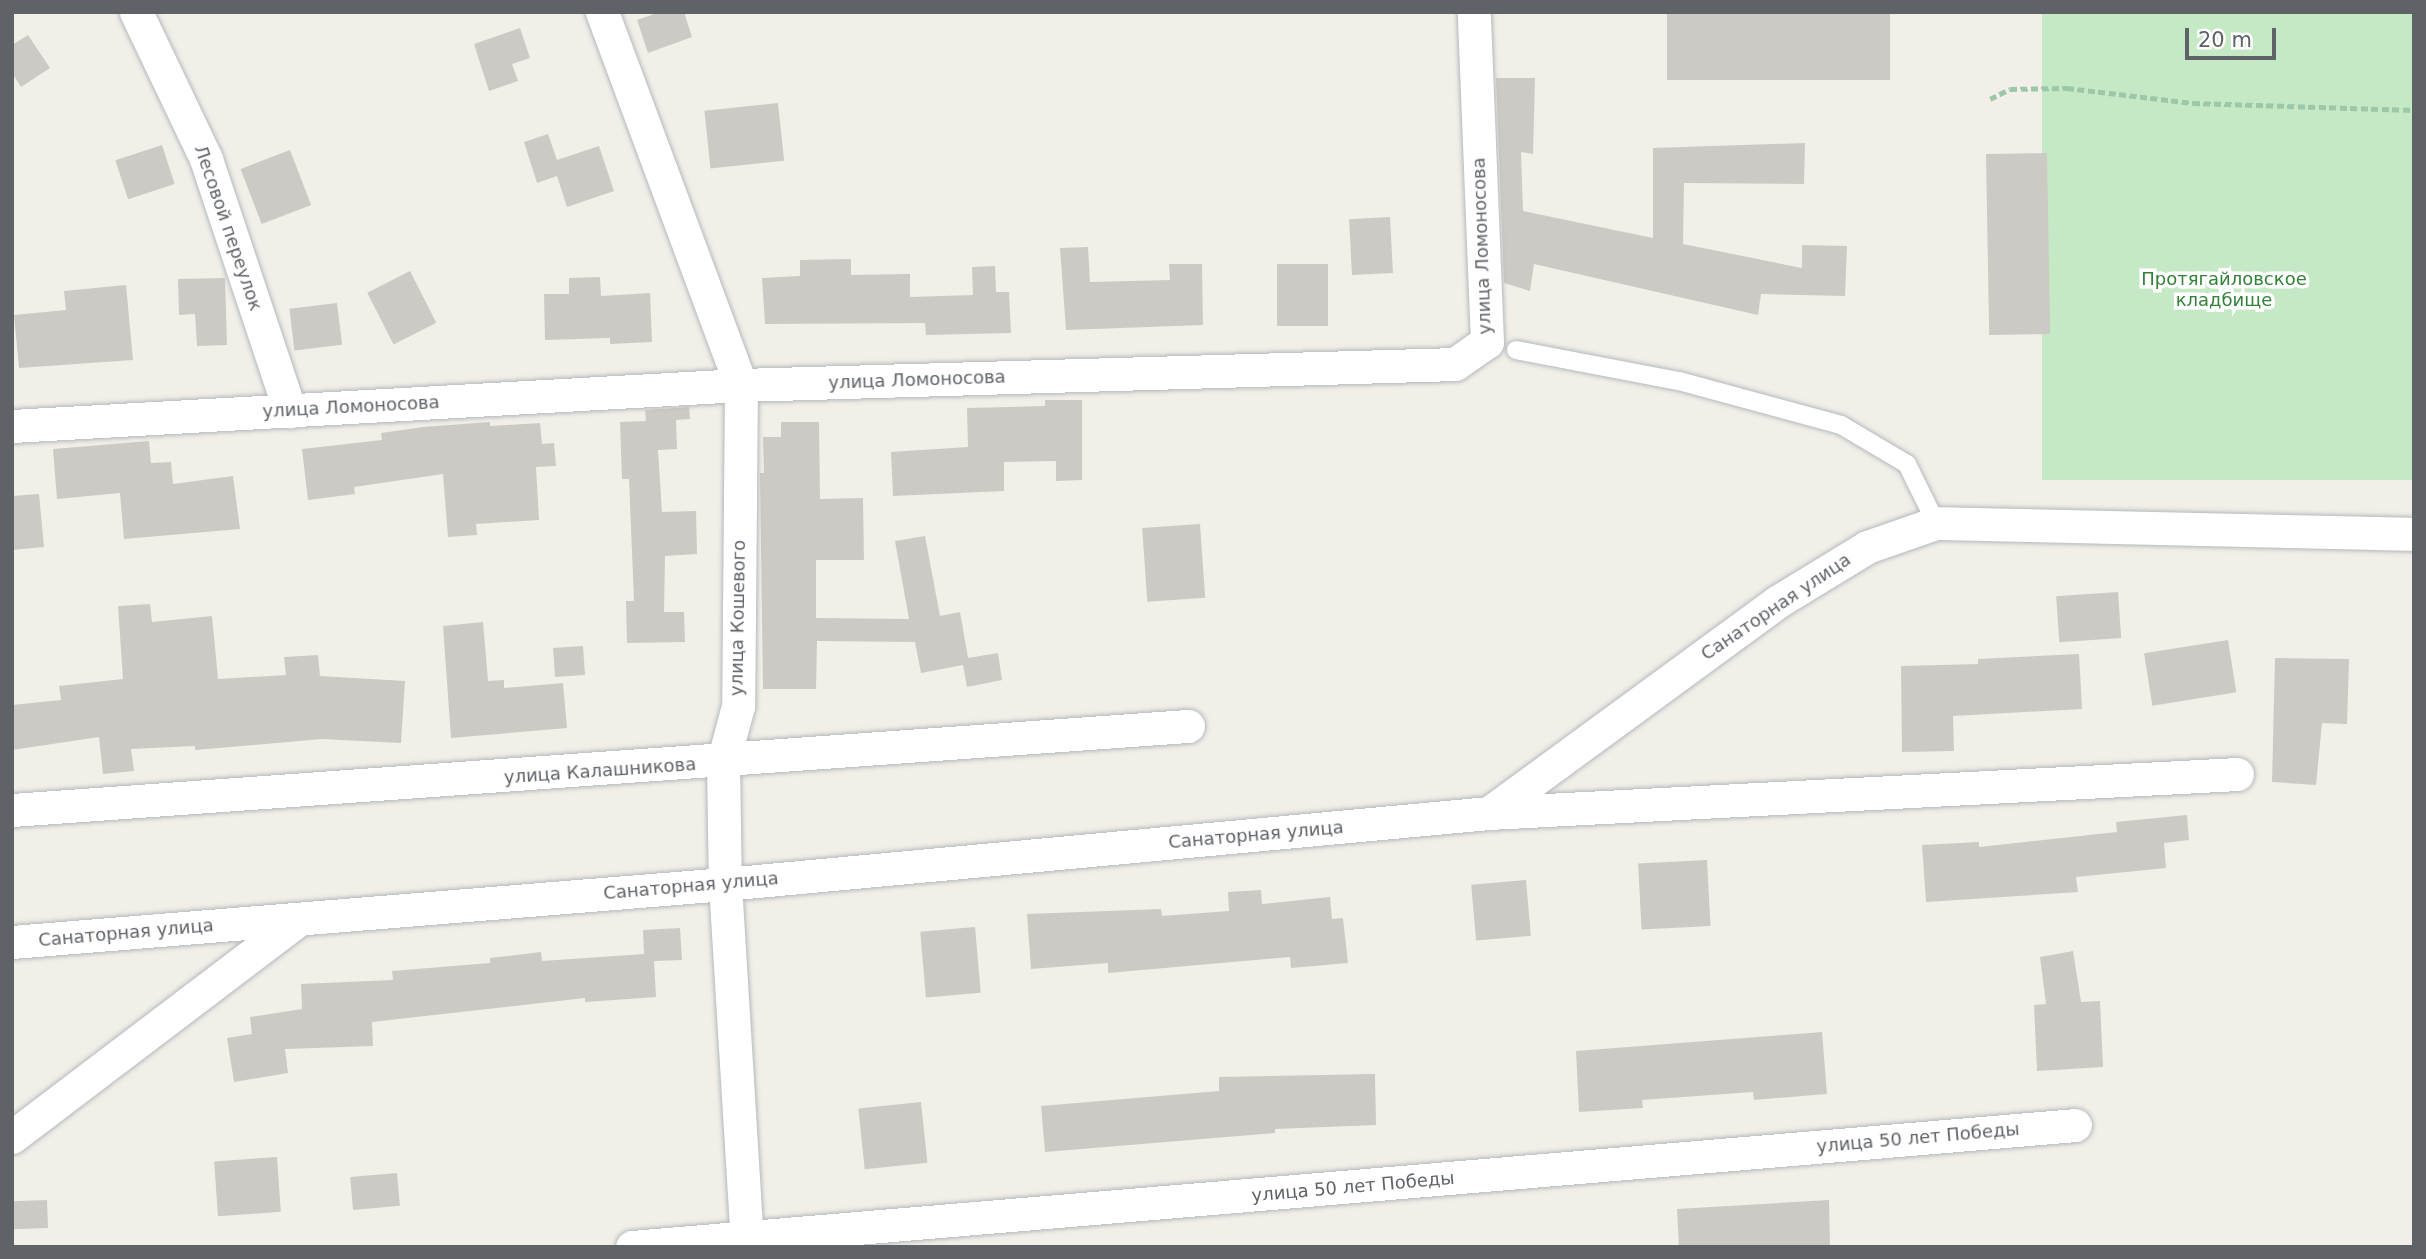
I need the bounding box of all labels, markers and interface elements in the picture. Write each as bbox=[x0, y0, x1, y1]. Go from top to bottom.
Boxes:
scale bar bbox=[2188, 14, 2279, 58]
text: 20 m bbox=[2198, 28, 2252, 52]
street label: Лесовой переулок bbox=[189, 142, 267, 314]
street label: улица Ломоносова bbox=[1468, 157, 1496, 335]
park label: Протягайловское кладбище bbox=[2141, 269, 2307, 312]
street label: улица Ломоносова bbox=[828, 366, 1006, 394]
street label: улица Ломоносова bbox=[262, 392, 440, 422]
street label: улица Кошевого bbox=[726, 540, 750, 696]
street label: Санаторная улица bbox=[1697, 549, 1855, 665]
street label: улица Калашникова bbox=[503, 754, 697, 788]
street label: Санаторная улица bbox=[1167, 817, 1345, 853]
street label: Санаторная улица bbox=[602, 868, 780, 904]
street label: Санаторная улица bbox=[37, 915, 215, 951]
street label: улица 50 лет Победы bbox=[1816, 1118, 2020, 1158]
street label: улица 50 лет Победы bbox=[1251, 1167, 1455, 1207]

